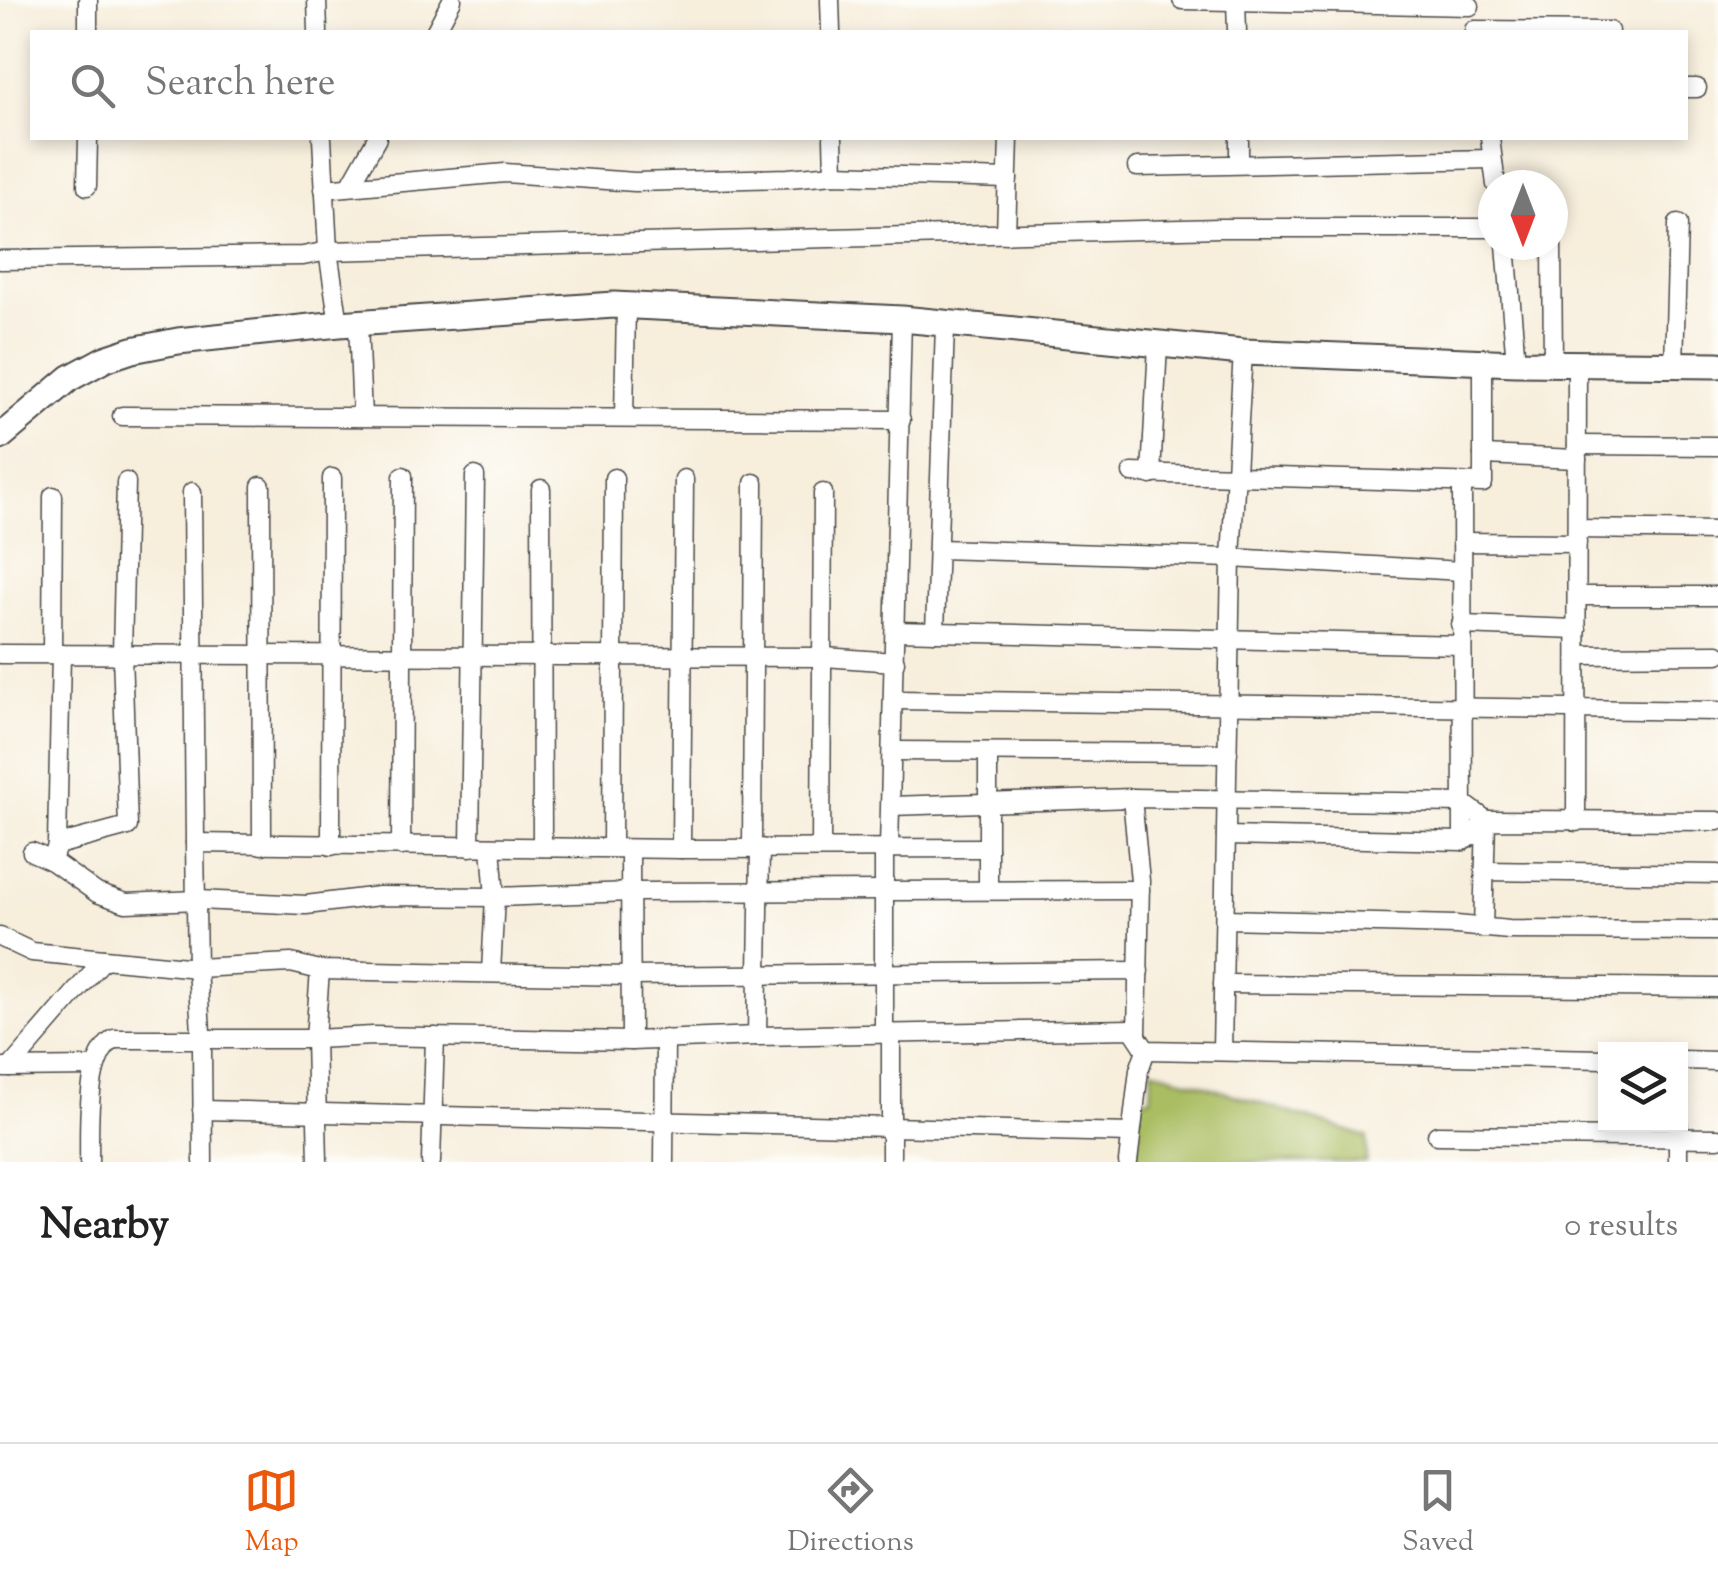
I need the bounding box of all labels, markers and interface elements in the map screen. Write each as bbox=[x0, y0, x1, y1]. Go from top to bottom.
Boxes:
search box bbox=[30, 30, 1688, 140]
icon: search bbox=[65, 58, 120, 113]
text: Search here bbox=[145, 58, 336, 112]
north arrow bbox=[1478, 170, 1568, 260]
map controls bbox=[1598, 1042, 1688, 1132]
button: layers bbox=[1598, 1042, 1688, 1132]
text: Nearby bbox=[40, 1197, 169, 1257]
text: 0 results bbox=[1564, 1204, 1678, 1250]
tab: Map bbox=[244, 1463, 299, 1563]
tab: Directions bbox=[787, 1463, 914, 1563]
tab: Saved bbox=[1402, 1463, 1474, 1563]

